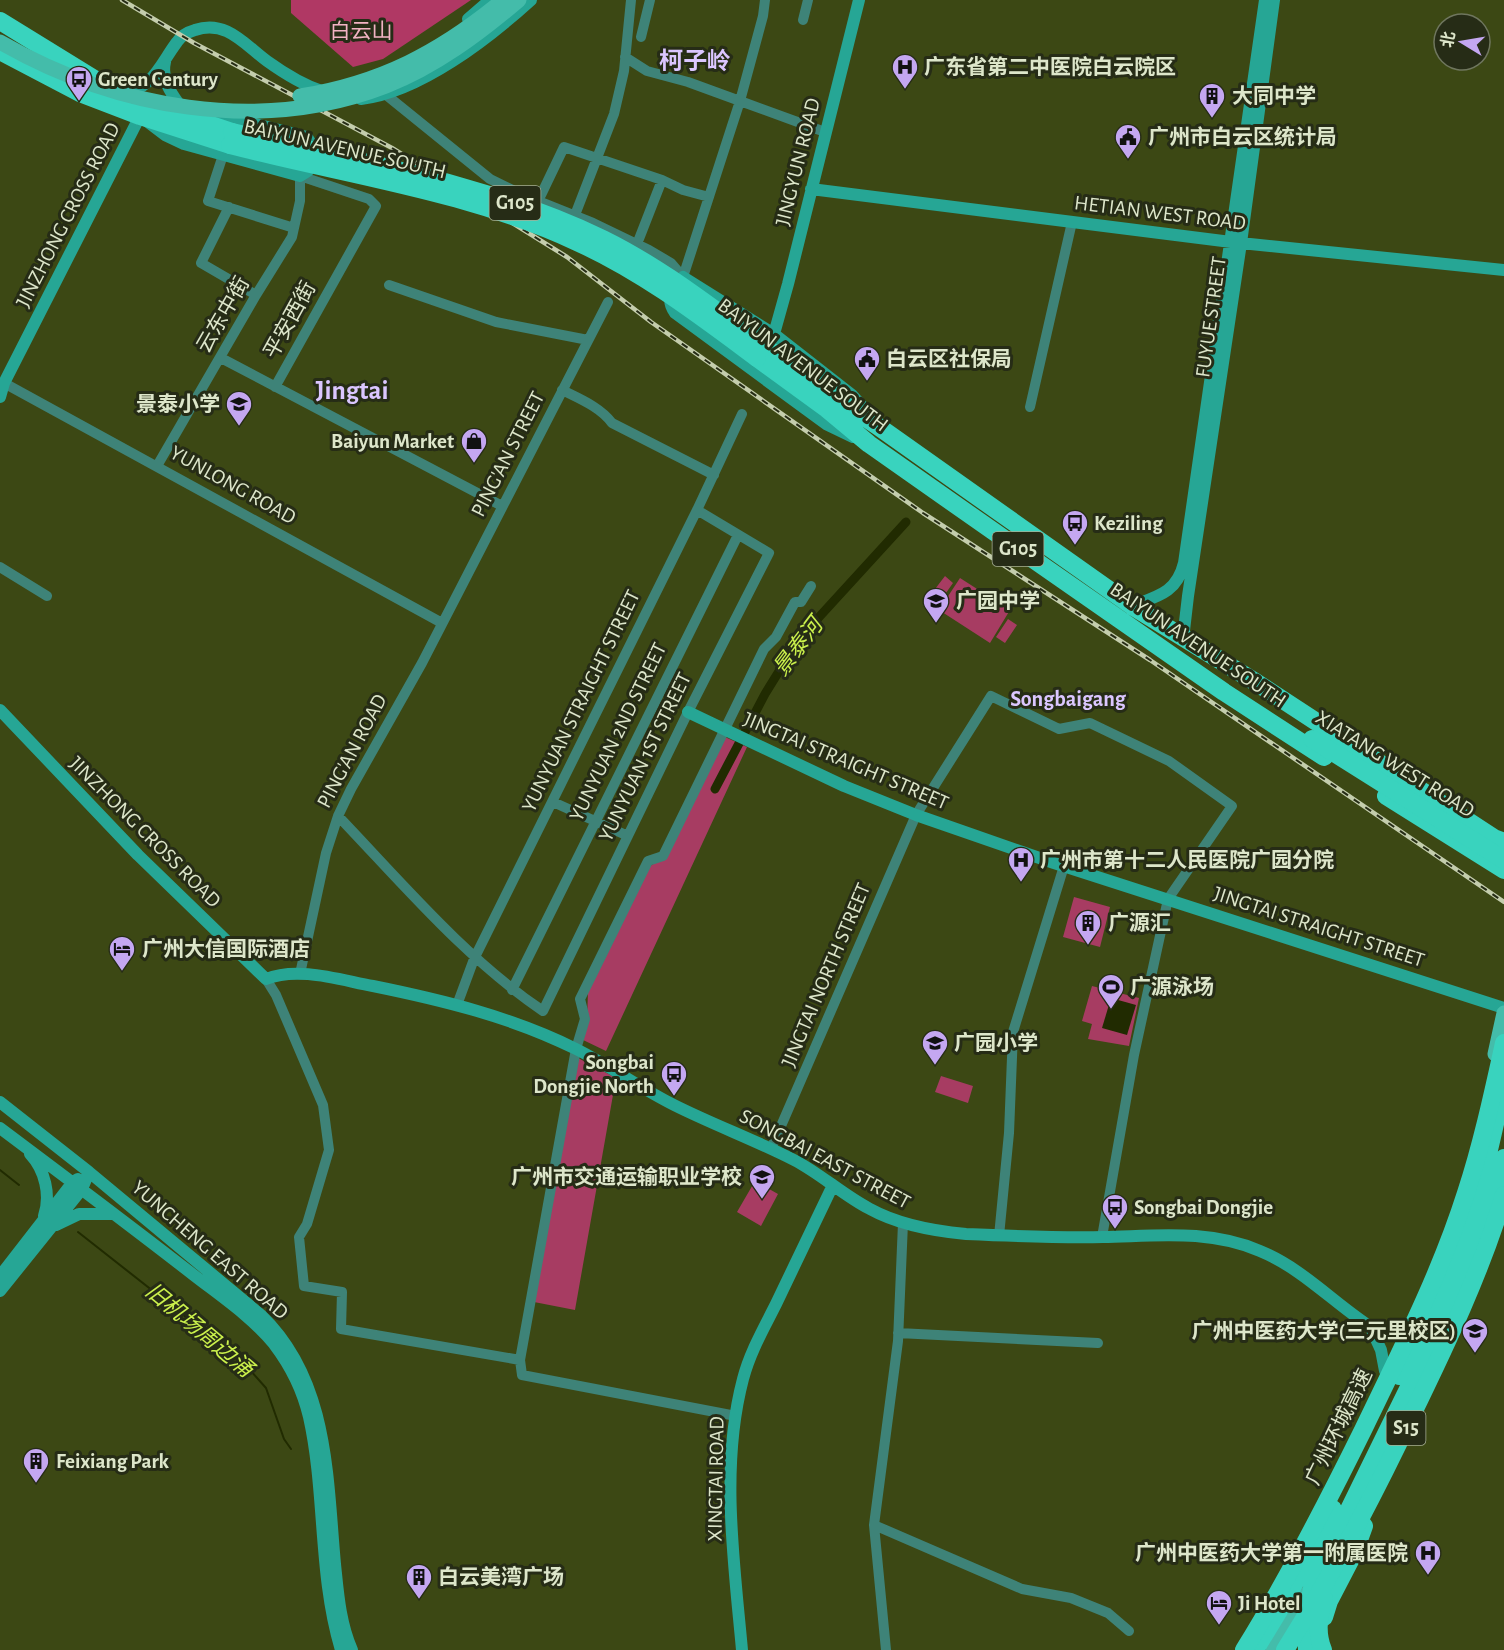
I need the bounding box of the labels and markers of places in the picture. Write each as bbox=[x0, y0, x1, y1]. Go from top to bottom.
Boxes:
hospital icon: 广东省第二中医院白云院区 bbox=[890, 52, 920, 90]
place label: 广东省第二中医院白云院区 bbox=[924, 55, 1176, 78]
bus stop icon: Green Century bbox=[64, 64, 94, 102]
place label: Green Century bbox=[98, 69, 218, 90]
building icon: 大同中学 bbox=[1197, 81, 1227, 119]
place label: 大同中学 bbox=[1232, 85, 1316, 107]
public building icon: 广州市白云区统计局 bbox=[1113, 122, 1143, 160]
place label: 广州市白云区统计局 bbox=[1148, 125, 1337, 148]
public building icon: 白云区社保局 bbox=[852, 344, 882, 382]
place label: 白云区社保局 bbox=[886, 348, 1012, 370]
school or university icon: 景泰小学 bbox=[224, 389, 254, 427]
place label: 景泰小学 bbox=[136, 393, 220, 415]
shop icon: Baiyun Market bbox=[459, 426, 489, 464]
place label: Baiyun Market bbox=[331, 431, 454, 452]
bus stop icon: Keziling bbox=[1060, 508, 1090, 546]
place label: Keziling bbox=[1094, 513, 1163, 534]
school or university icon: 广园中学 bbox=[921, 586, 951, 624]
place label: 广园中学 bbox=[956, 589, 1040, 612]
hospital icon: 广州市第十二人民医院广园分院 bbox=[1006, 845, 1036, 883]
place label: 广州市第十二人民医院广园分院 bbox=[1040, 848, 1334, 871]
building icon: 广源汇 bbox=[1073, 908, 1103, 946]
place label: 广源汇 bbox=[1108, 911, 1171, 934]
hotel icon: 广州大信国际酒店 bbox=[107, 934, 137, 972]
place label: 广州大信国际酒店 bbox=[142, 937, 310, 960]
sports icon: 广源泳场 bbox=[1096, 972, 1126, 1010]
place label: 广源泳场 bbox=[1130, 975, 1214, 998]
school or university icon: 广园小学 bbox=[920, 1028, 950, 1066]
place label: 广园小学 bbox=[954, 1031, 1038, 1054]
place label: Songbai Dongjie North bbox=[533, 1052, 654, 1097]
bus stop icon: Songbai Dongjie North bbox=[659, 1059, 689, 1097]
school or university icon: 广州市交通运输职业学校 bbox=[747, 1162, 777, 1200]
place label: 广州市交通运输职业学校 bbox=[511, 1165, 742, 1188]
bus stop icon: Songbai Dongjie bbox=[1100, 1192, 1130, 1230]
place label: Songbai Dongjie bbox=[1134, 1197, 1273, 1218]
school or university icon: 广州中医药大学(三元里校区) bbox=[1460, 1316, 1490, 1354]
place label: 广州中医药大学(三元里校区) bbox=[1192, 1319, 1456, 1342]
building icon: Feixiang Park bbox=[21, 1446, 51, 1484]
place label: Feixiang Park bbox=[56, 1451, 170, 1472]
hospital icon: 广州中医药大学第一附属医院 bbox=[1413, 1538, 1443, 1576]
place label: 广州中医药大学第一附属医院 bbox=[1135, 1541, 1408, 1564]
building icon: 白云美湾广场 bbox=[404, 1562, 434, 1600]
place label: 白云美湾广场 bbox=[438, 1565, 564, 1588]
hotel icon: Ji Hotel bbox=[1204, 1588, 1234, 1626]
place label: Ji Hotel bbox=[1238, 1593, 1301, 1614]

